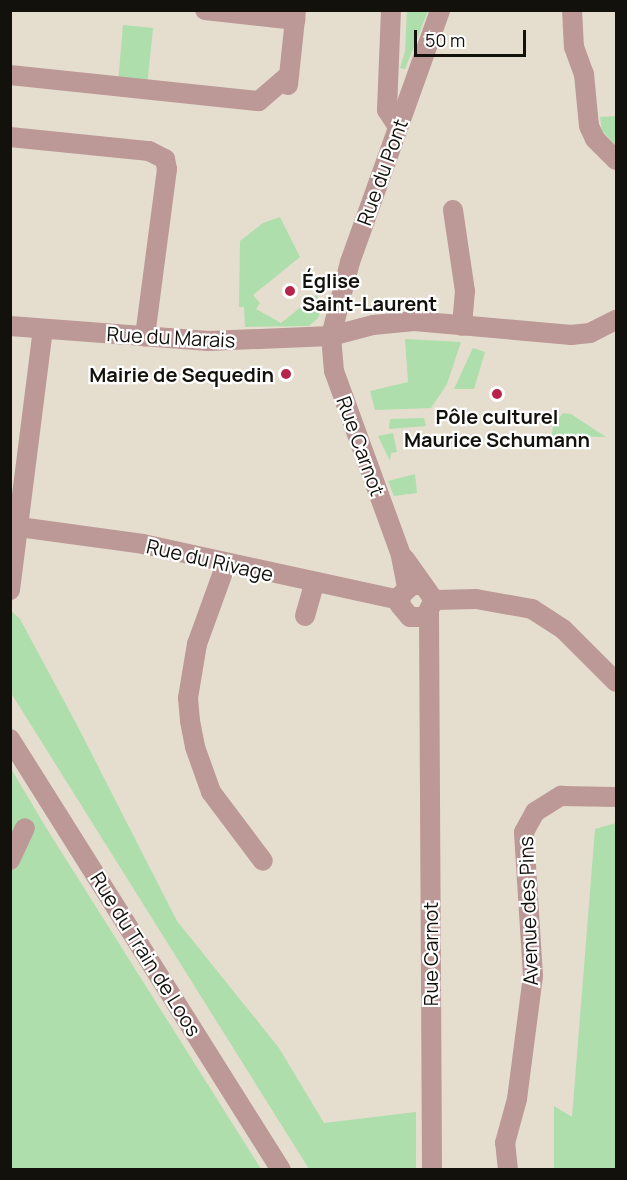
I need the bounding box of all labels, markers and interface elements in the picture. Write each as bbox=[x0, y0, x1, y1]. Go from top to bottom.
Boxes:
scale bar bbox=[417, 18, 530, 56]
text: 50 m bbox=[425, 28, 465, 52]
street label: Rue du Pont bbox=[352, 115, 412, 229]
place label: Église Saint-Laurent bbox=[302, 268, 437, 315]
marker: Église Saint-Laurent bbox=[283, 284, 297, 298]
street label: Rue du Marais bbox=[106, 322, 236, 352]
place label: Mairie de Sequedin bbox=[89, 362, 274, 386]
marker: Mairie de Sequedin bbox=[279, 367, 293, 381]
marker: Pôle culturel Maurice Schumann bbox=[490, 387, 504, 401]
street label: Rue Carnot bbox=[332, 393, 390, 499]
place label: Pôle culturel Maurice Schumann bbox=[404, 404, 590, 451]
street label: Rue du Rivage bbox=[144, 534, 276, 586]
street label: Avenue des Pins bbox=[513, 836, 543, 986]
street label: Rue du Train de Loos bbox=[86, 867, 206, 1041]
street label: Rue Carnot bbox=[418, 902, 442, 1006]

